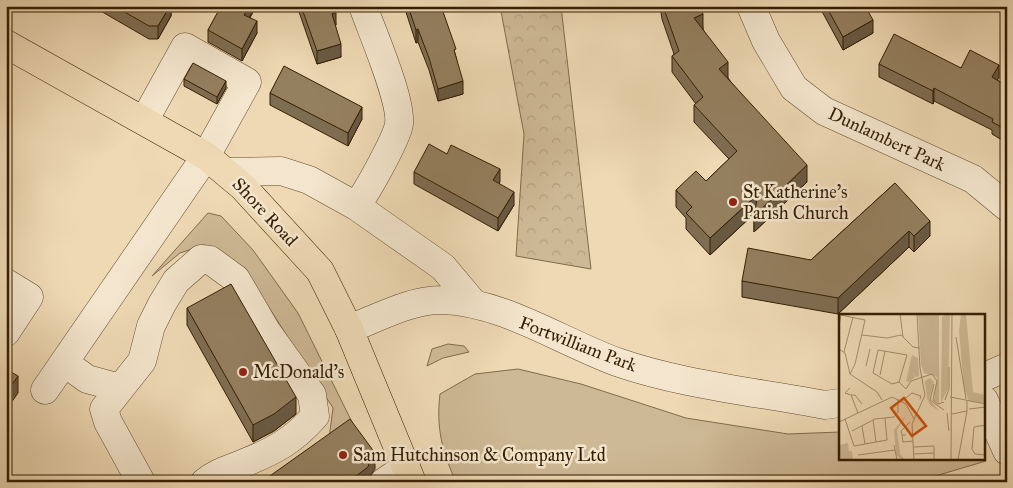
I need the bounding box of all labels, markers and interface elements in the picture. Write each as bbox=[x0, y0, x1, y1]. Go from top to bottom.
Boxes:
street label: Dunlambert Park bbox=[825, 102, 950, 176]
street label: Shore Road bbox=[228, 173, 302, 251]
place label: St Katherine's Parish Church bbox=[743, 181, 849, 224]
marker: St Katherine's Parish Church bbox=[727, 196, 739, 208]
street label: Fortwilliam Park bbox=[516, 311, 641, 377]
inset map bbox=[839, 314, 986, 460]
place label: McDonald's bbox=[253, 361, 344, 383]
marker: McDonald's bbox=[237, 366, 249, 378]
place label: Sam Hutchinson & Company Ltd bbox=[353, 444, 606, 466]
marker: Sam Hutchinson & Company Ltd bbox=[337, 449, 349, 461]

